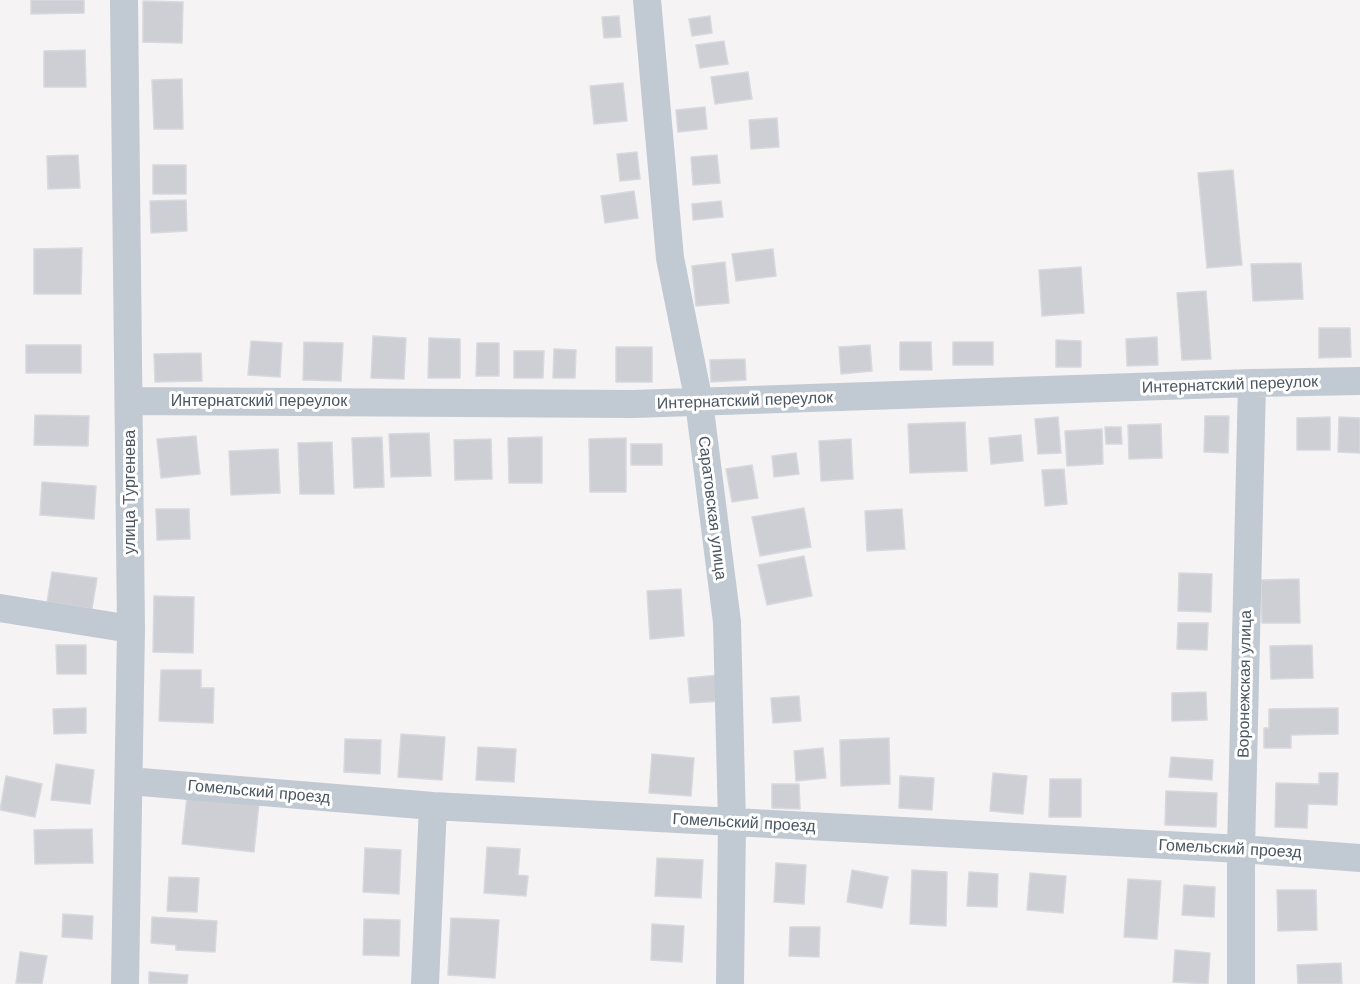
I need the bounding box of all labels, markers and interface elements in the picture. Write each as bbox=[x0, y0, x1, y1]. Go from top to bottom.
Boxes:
street label: Интернатский переулок bbox=[1142, 372, 1318, 398]
street label: Интернатский переулок bbox=[657, 388, 833, 414]
street label: Интернатский переулок bbox=[171, 391, 347, 411]
street label: улица Тургенева bbox=[120, 430, 140, 554]
street label: Саратовская улица bbox=[694, 435, 730, 581]
street label: Воронежская улица bbox=[1234, 610, 1256, 758]
street label: Гомельский проезд bbox=[187, 776, 331, 808]
street label: Гомельский проезд bbox=[672, 810, 816, 836]
street label: Гомельский проезд bbox=[1158, 836, 1302, 862]

